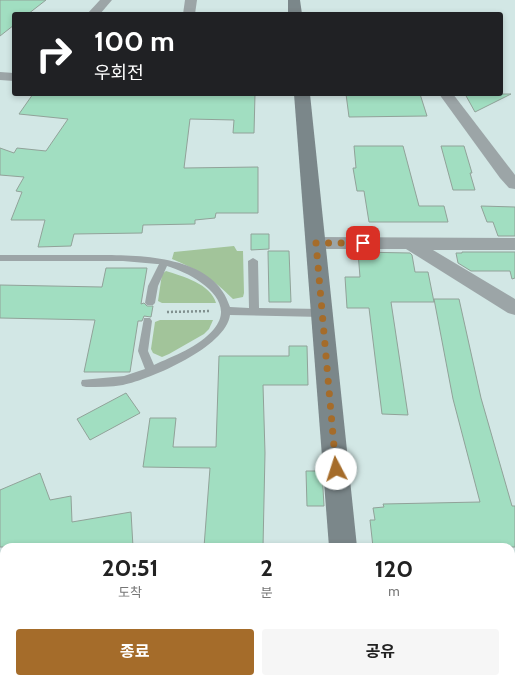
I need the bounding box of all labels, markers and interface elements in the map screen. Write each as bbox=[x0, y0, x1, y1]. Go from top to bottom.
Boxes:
text: 100 m bbox=[94, 24, 175, 58]
icon: right bbox=[28, 28, 80, 80]
text: 우회전 bbox=[94, 62, 144, 84]
pin bbox=[346, 226, 380, 260]
icon: arrive bbox=[352, 232, 374, 254]
position arrow bbox=[315, 448, 357, 490]
text: 20:51 bbox=[102, 553, 158, 582]
text: 2 bbox=[260, 553, 273, 582]
text: 120 bbox=[375, 554, 413, 583]
text: m bbox=[388, 583, 400, 599]
text: 도착 bbox=[118, 584, 142, 600]
text: 분 bbox=[261, 584, 273, 600]
button: 종료 bbox=[16, 629, 254, 675]
button: 공유 bbox=[262, 629, 499, 675]

